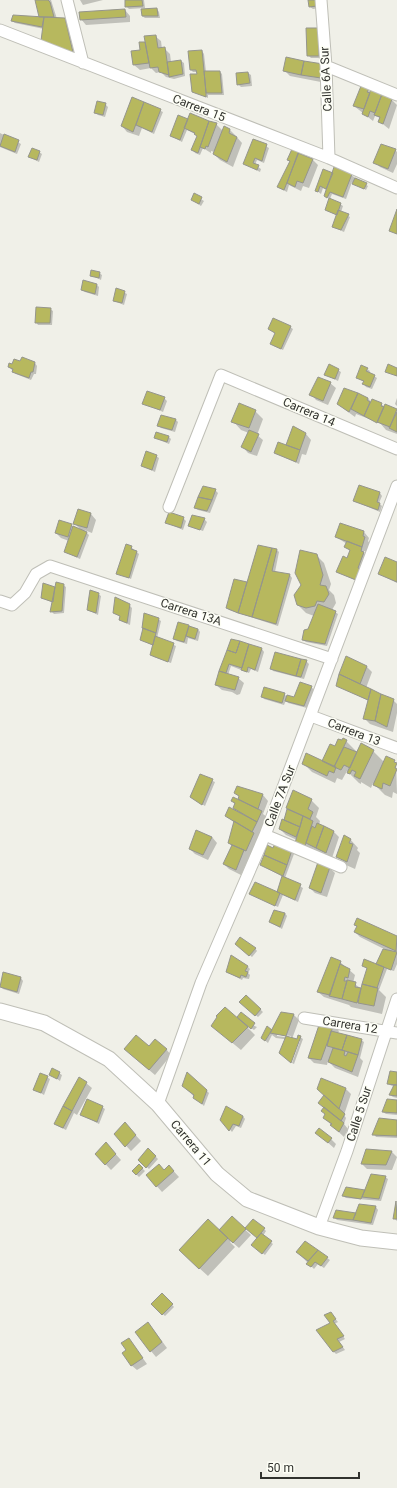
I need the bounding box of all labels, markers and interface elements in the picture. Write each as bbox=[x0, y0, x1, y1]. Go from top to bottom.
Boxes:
street label: Calle 6A Sur bbox=[317, 46, 335, 112]
street label: Carrera 15 bbox=[171, 92, 228, 125]
street label: Carrera 14 bbox=[281, 395, 338, 429]
street label: Carrera 13A bbox=[159, 596, 223, 629]
street label: Carrera 13 bbox=[326, 716, 382, 748]
street label: Calle 7A Sur bbox=[262, 763, 298, 829]
street label: Carrera 12 bbox=[321, 1014, 379, 1036]
street label: Calle 5 Sur bbox=[344, 1085, 374, 1143]
street label: Carrera 11 bbox=[168, 1117, 214, 1169]
scale bar bbox=[261, 1454, 359, 1480]
text: 50 m bbox=[267, 1461, 294, 1475]

